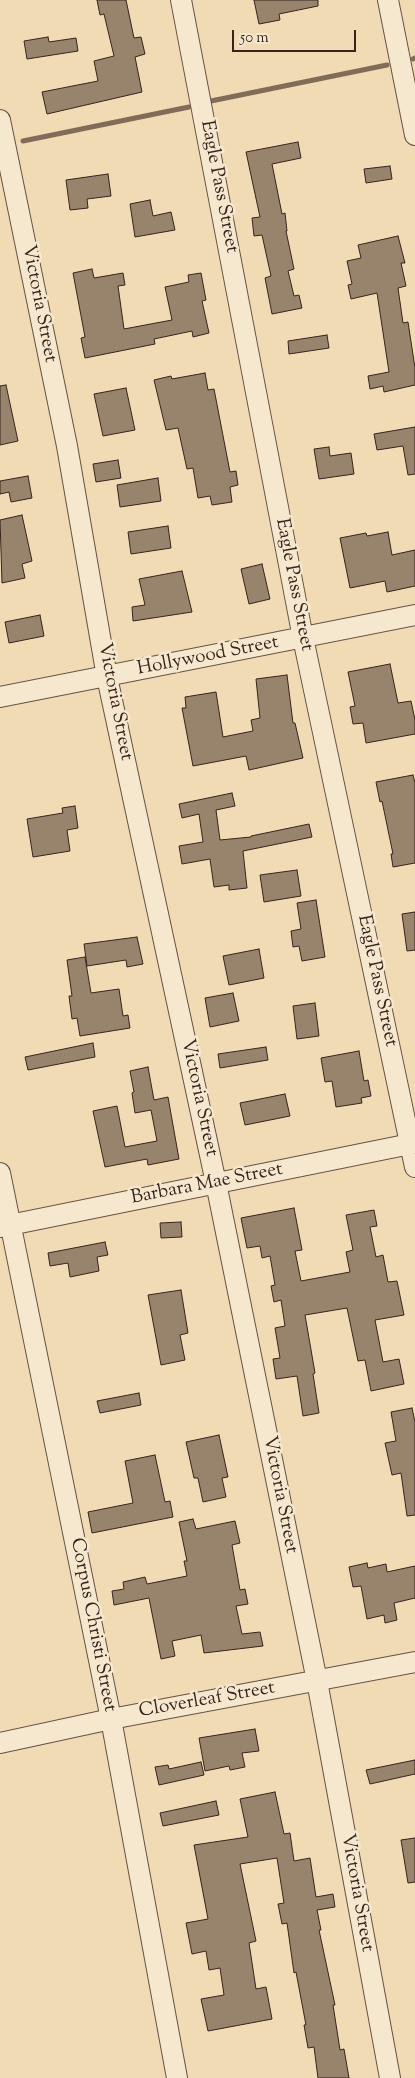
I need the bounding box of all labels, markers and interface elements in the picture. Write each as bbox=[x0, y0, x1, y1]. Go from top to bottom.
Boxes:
scale bar bbox=[235, 20, 359, 52]
text: 50 m bbox=[240, 28, 269, 49]
street label: Eagle Pass Street bbox=[194, 119, 242, 255]
street label: Victoria Street bbox=[15, 243, 61, 365]
street label: Eagle Pass Street bbox=[269, 517, 317, 653]
street label: Hollywood Street bbox=[135, 632, 281, 682]
street label: Victoria Street bbox=[91, 641, 137, 763]
street label: Eagle Pass Street bbox=[351, 913, 401, 1049]
street label: Victoria Street bbox=[174, 1037, 222, 1159]
street label: Barbara Mae Street bbox=[129, 1159, 285, 1211]
street label: Victoria Street bbox=[256, 1434, 302, 1556]
street label: Corpus Christi Street bbox=[64, 1536, 120, 1714]
street label: Cloverleaf Street bbox=[137, 1678, 277, 1724]
street label: Victoria Street bbox=[334, 1832, 378, 1954]

